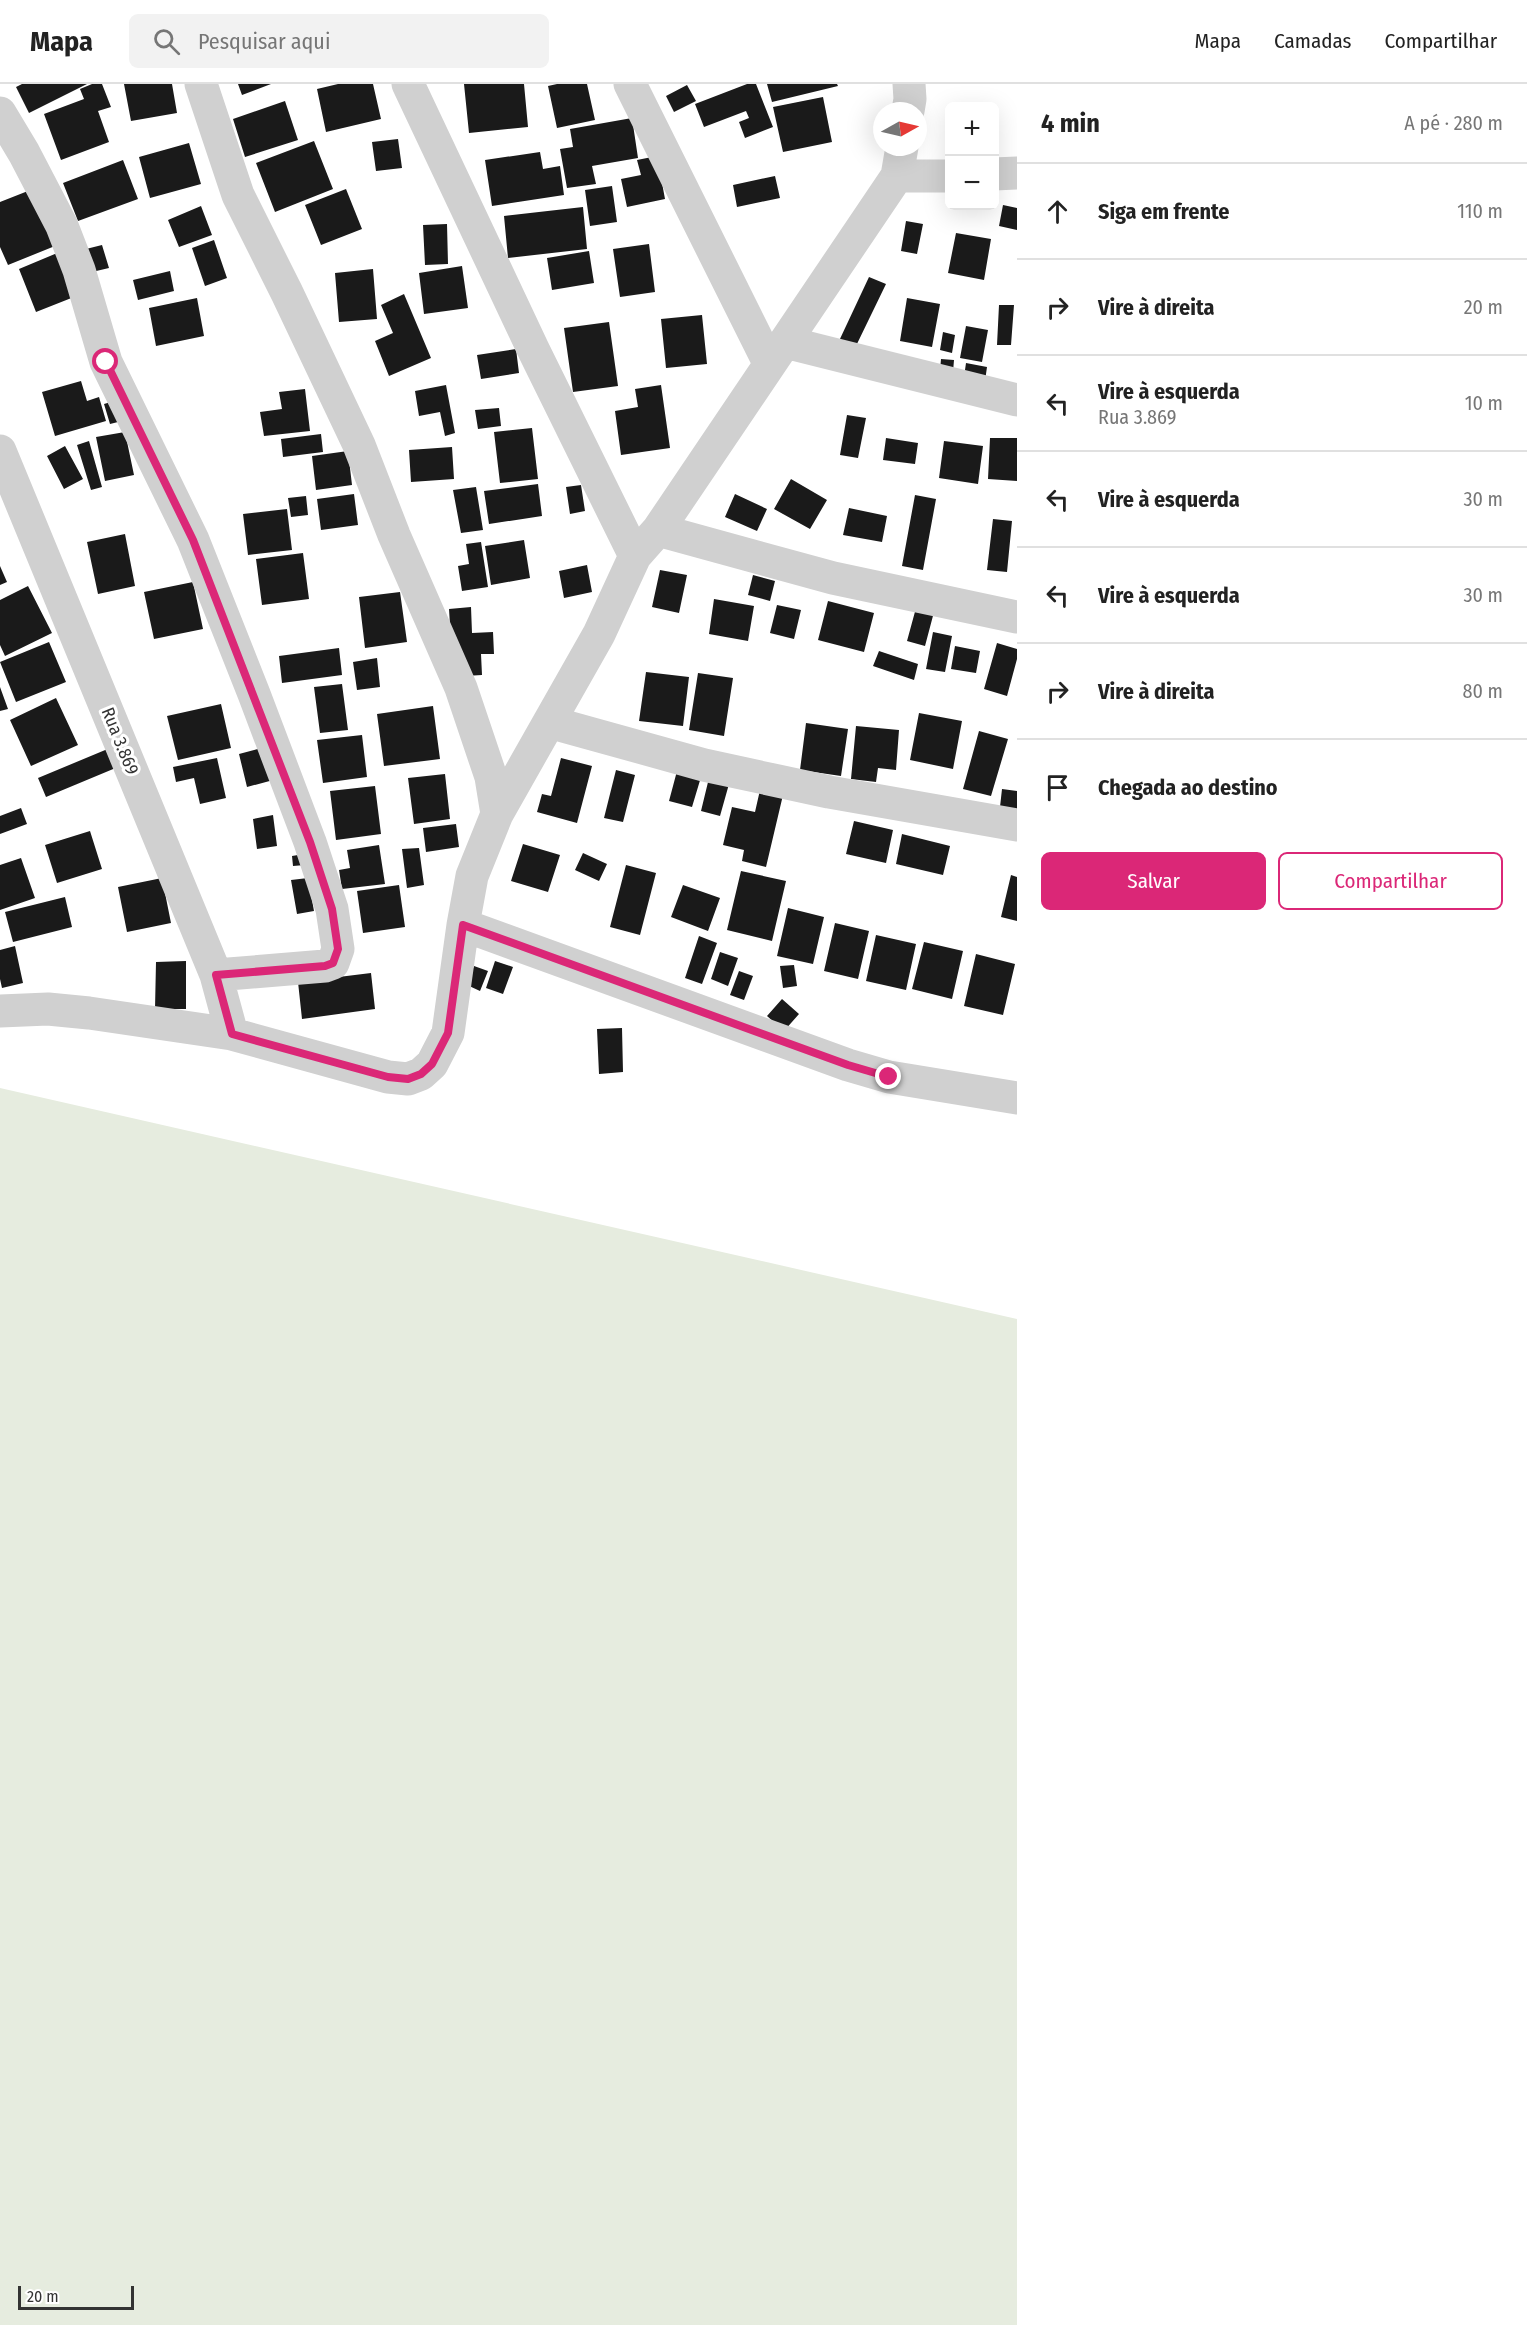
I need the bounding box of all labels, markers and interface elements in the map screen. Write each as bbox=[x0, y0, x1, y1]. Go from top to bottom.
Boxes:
search box bbox=[129, 14, 549, 68]
text: Mapa bbox=[30, 25, 93, 58]
icon: search bbox=[150, 25, 183, 58]
text: Pesquisar aqui bbox=[198, 28, 330, 55]
text: Mapa bbox=[1195, 28, 1241, 54]
text: Camadas bbox=[1274, 28, 1352, 54]
text: Compartilhar bbox=[1385, 28, 1497, 54]
north arrow bbox=[873, 102, 927, 156]
map controls bbox=[945, 102, 999, 210]
button: + bbox=[945, 102, 999, 156]
text: 4 min bbox=[1041, 108, 1100, 139]
text: A pé · 280 m bbox=[1404, 111, 1503, 135]
button: − bbox=[945, 156, 999, 210]
icon: ahead bbox=[1041, 195, 1074, 228]
text: Siga em frente bbox=[1098, 198, 1229, 225]
text: 110 m bbox=[1457, 199, 1503, 223]
icon: right bbox=[1041, 291, 1074, 324]
text: Vire à direita bbox=[1098, 294, 1214, 321]
text: 20 m bbox=[1464, 295, 1503, 319]
route start bbox=[92, 348, 118, 374]
text: Vire à esquerda bbox=[1098, 378, 1240, 405]
icon: left bbox=[1041, 387, 1074, 420]
text: 10 m bbox=[1465, 391, 1503, 415]
text: Rua 3.869 bbox=[1098, 405, 1177, 429]
icon: left bbox=[1041, 483, 1074, 516]
text: Vire à esquerda bbox=[1098, 486, 1240, 513]
text: 30 m bbox=[1463, 487, 1503, 511]
icon: left bbox=[1041, 579, 1074, 612]
text: Vire à esquerda bbox=[1098, 582, 1240, 609]
text: 30 m bbox=[1463, 583, 1503, 607]
icon: right bbox=[1041, 675, 1074, 708]
text: Vire à direita bbox=[1098, 678, 1214, 705]
text: 80 m bbox=[1463, 679, 1503, 703]
street label: Rua 3.869 bbox=[97, 704, 143, 778]
icon: arrive bbox=[1041, 771, 1074, 804]
text: Chegada ao destino bbox=[1098, 774, 1278, 801]
button: Salvar bbox=[1041, 852, 1266, 910]
button: Compartilhar bbox=[1278, 852, 1503, 910]
route end bbox=[875, 1063, 901, 1089]
scale bar bbox=[18, 2283, 134, 2310]
text: 20 m bbox=[27, 2287, 58, 2306]

